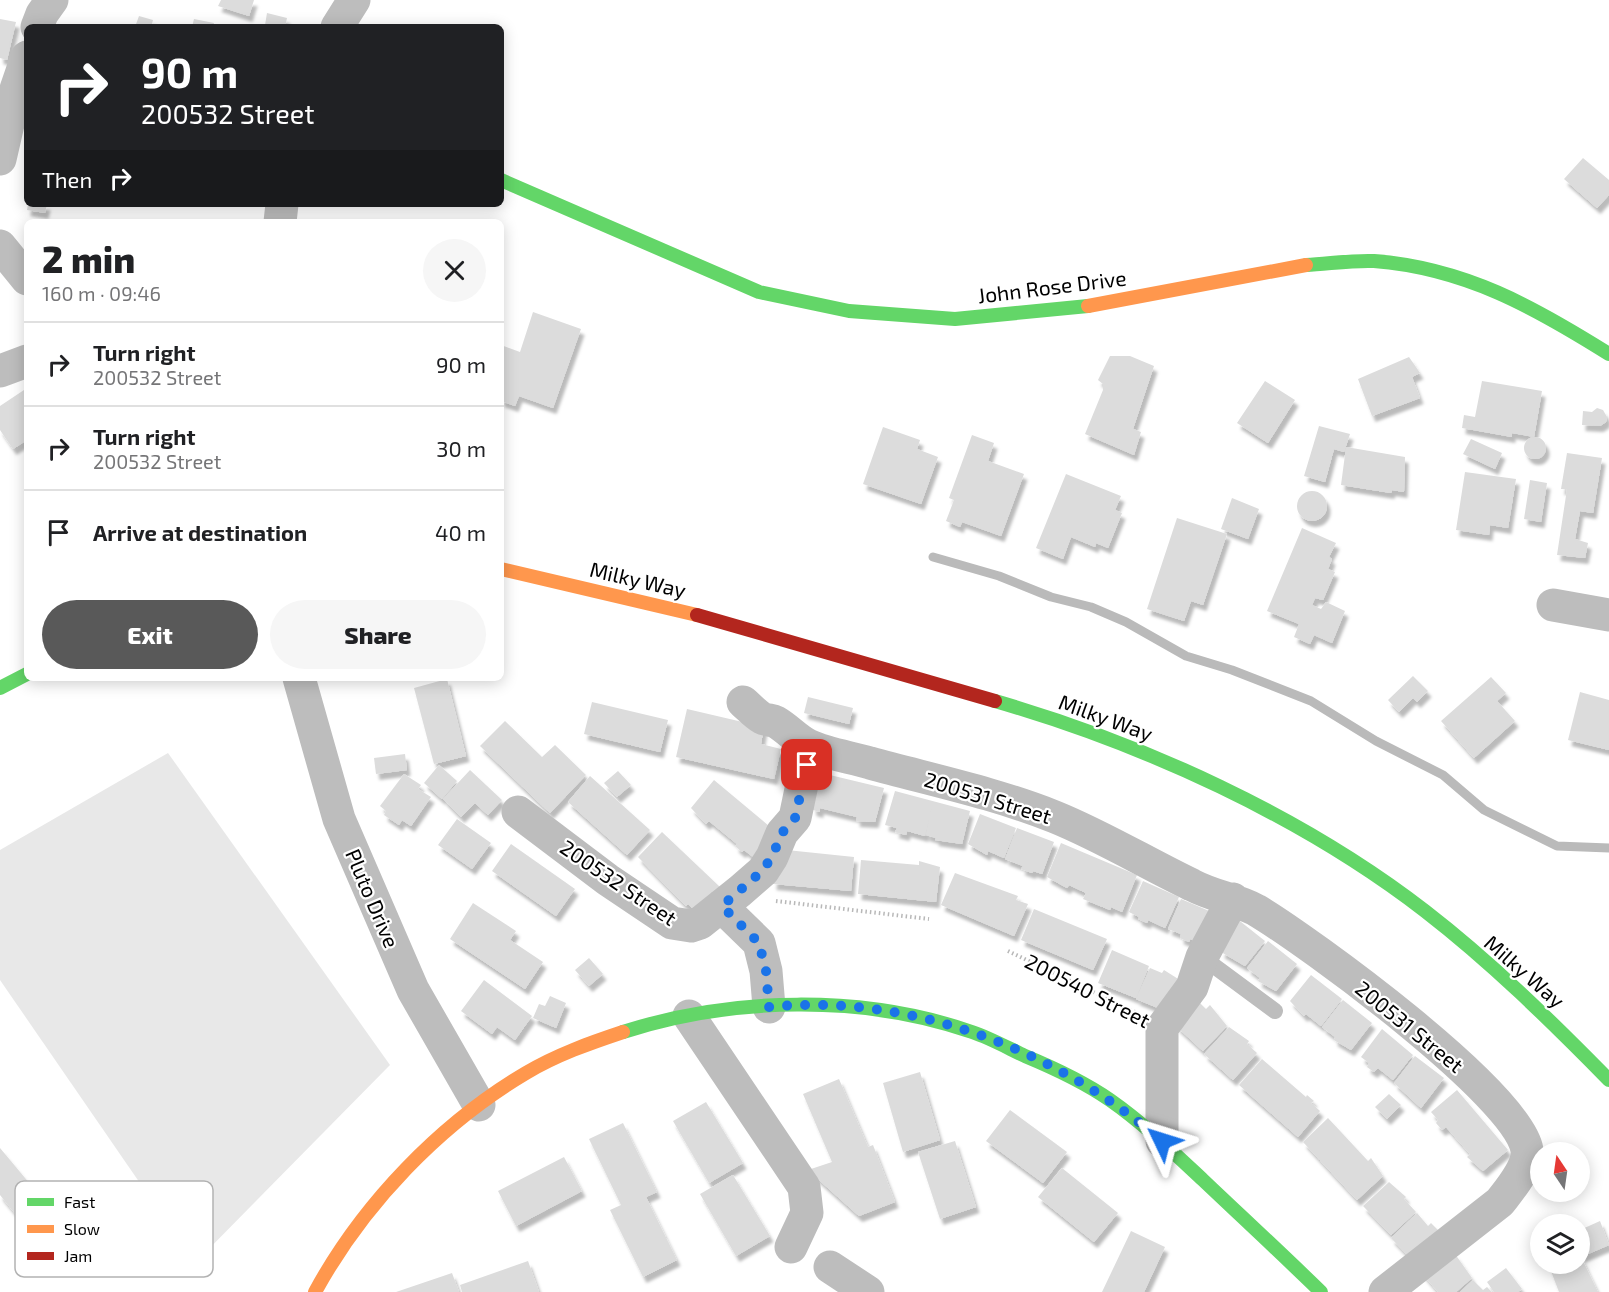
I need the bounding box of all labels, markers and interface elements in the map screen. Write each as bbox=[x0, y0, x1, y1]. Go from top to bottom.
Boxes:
text: 90 m bbox=[141, 46, 238, 96]
icon: right bbox=[42, 48, 120, 126]
text: 200532 Street bbox=[141, 97, 314, 129]
icon: right bbox=[104, 162, 137, 195]
text: Then bbox=[42, 166, 92, 192]
text: 2 min bbox=[42, 237, 135, 280]
button: close bbox=[423, 239, 486, 302]
street label: John Rose Drive bbox=[976, 264, 1128, 308]
text: 160 m · 09:46 bbox=[42, 281, 161, 305]
text: Turn right bbox=[93, 339, 195, 365]
icon: right bbox=[42, 348, 75, 381]
text: 90 m bbox=[436, 351, 486, 377]
text: 200532 Street bbox=[93, 365, 221, 389]
text: Turn right bbox=[93, 423, 195, 449]
icon: right bbox=[42, 432, 75, 465]
text: 30 m bbox=[436, 435, 486, 461]
text: 200532 Street bbox=[93, 449, 221, 473]
icon: arrive bbox=[42, 516, 75, 549]
text: Arrive at destination bbox=[93, 519, 307, 545]
text: 40 m bbox=[435, 519, 486, 545]
street label: Milky Way bbox=[587, 556, 689, 602]
button: Exit bbox=[42, 600, 258, 669]
button: Share bbox=[270, 600, 486, 669]
street label: Milky Way bbox=[1056, 689, 1156, 745]
pin bbox=[781, 739, 832, 790]
icon: arrive bbox=[790, 748, 823, 781]
street label: 200531 Street bbox=[921, 766, 1055, 828]
street label: 200532 Street bbox=[556, 834, 682, 930]
street label: Pluto Drive bbox=[341, 845, 405, 951]
street label: Milky Way bbox=[1480, 929, 1570, 1013]
street label: 200540 Street bbox=[1021, 948, 1155, 1032]
street label: 200531 Street bbox=[1351, 975, 1469, 1077]
position arrow bbox=[1130, 1109, 1194, 1173]
north arrow bbox=[1530, 1142, 1590, 1202]
map controls bbox=[1530, 1142, 1590, 1274]
legend bbox=[15, 1181, 213, 1277]
text: Fast bbox=[64, 1192, 95, 1211]
button: layers bbox=[1530, 1214, 1590, 1274]
text: Slow bbox=[64, 1219, 100, 1238]
text: Jam bbox=[64, 1246, 92, 1265]

